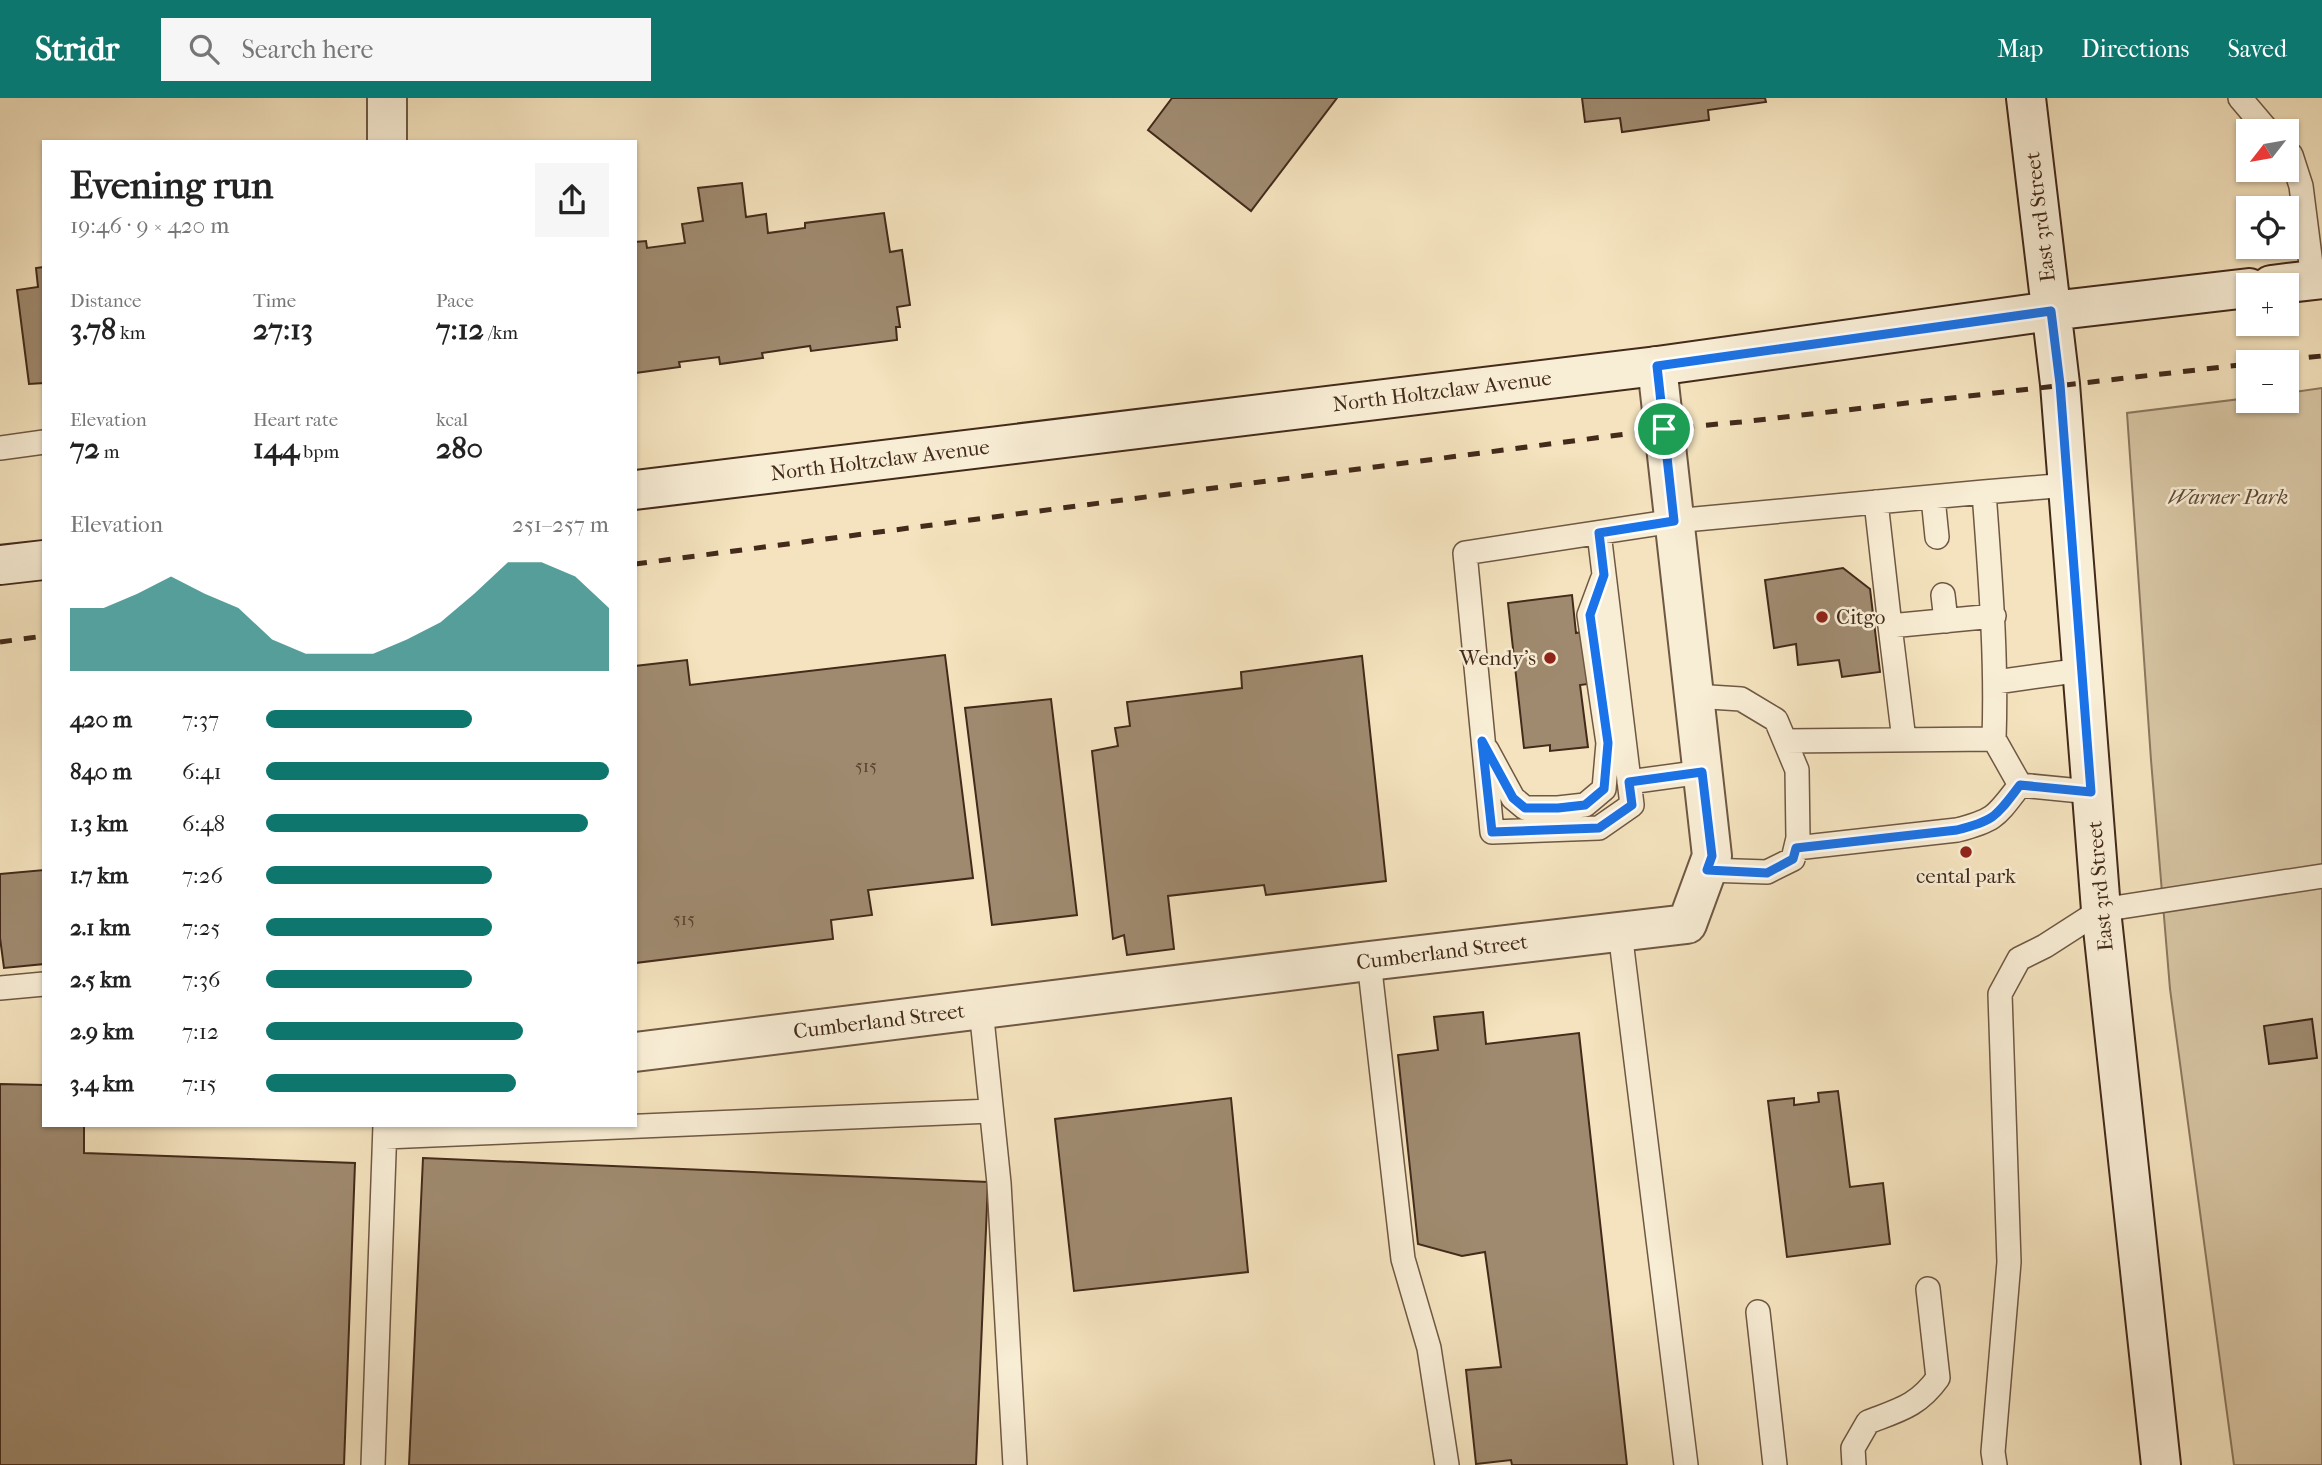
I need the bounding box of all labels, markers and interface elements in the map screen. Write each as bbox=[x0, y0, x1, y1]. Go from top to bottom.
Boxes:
search box bbox=[161, 18, 651, 81]
text: Stridr bbox=[35, 30, 119, 69]
icon: search bbox=[185, 30, 223, 68]
text: Search here bbox=[241, 34, 373, 65]
text: Map bbox=[1997, 35, 2043, 63]
text: Directions bbox=[2081, 35, 2189, 63]
text: Saved bbox=[2227, 35, 2287, 63]
north arrow bbox=[2236, 119, 2300, 182]
map controls bbox=[2236, 119, 2299, 413]
street label: East 3rd Street bbox=[2020, 150, 2060, 283]
text: Evening run bbox=[70, 163, 273, 208]
button: share bbox=[535, 163, 609, 237]
button: locate bbox=[2236, 196, 2299, 259]
text: 19:46 · 9 × 420 m bbox=[70, 212, 229, 239]
button: + bbox=[2236, 273, 2299, 336]
text: Distance bbox=[70, 290, 141, 312]
text: Time bbox=[253, 290, 296, 312]
text: Pace bbox=[436, 290, 474, 312]
text: 3.78 bbox=[70, 312, 116, 347]
text: 27:13 bbox=[253, 312, 313, 347]
text: 7:12 bbox=[436, 312, 484, 347]
text: km bbox=[116, 322, 146, 344]
text: /km bbox=[484, 322, 518, 344]
button: − bbox=[2236, 350, 2299, 413]
street label: North Holtzclaw Avenue bbox=[1331, 366, 1553, 416]
pin bbox=[1634, 399, 1694, 459]
text: Elevation bbox=[70, 409, 147, 431]
text: Heart rate bbox=[253, 409, 338, 431]
text: kcal bbox=[436, 409, 468, 431]
icon: arrive bbox=[1645, 410, 1683, 448]
text: 72 bbox=[70, 431, 100, 466]
text: 144 bbox=[253, 431, 299, 466]
text: 280 bbox=[436, 431, 483, 466]
street label: North Holtzclaw Avenue bbox=[769, 435, 991, 485]
text: m bbox=[100, 441, 120, 463]
text: bpm bbox=[299, 441, 339, 463]
park label: Warner Park bbox=[2168, 485, 2288, 509]
text: Elevation bbox=[70, 511, 163, 538]
text: 251–257 m bbox=[512, 511, 609, 538]
place label: Citgo bbox=[1836, 605, 1885, 629]
marker: Citgo bbox=[1814, 609, 1830, 625]
place label: Wendy's bbox=[1458, 646, 1536, 670]
marker: Wendy's bbox=[1542, 650, 1558, 666]
text: 420 m bbox=[70, 706, 132, 733]
text: 7:37 bbox=[182, 706, 219, 733]
house number: 515 bbox=[855, 756, 877, 777]
text: 840 m bbox=[70, 758, 132, 785]
text: 6:41 bbox=[182, 758, 222, 785]
text: 1.3 km bbox=[70, 810, 128, 837]
text: 6:48 bbox=[182, 810, 225, 837]
street label: East 3rd Street bbox=[2082, 819, 2118, 952]
marker: cental park bbox=[1958, 844, 1974, 860]
text: 1.7 km bbox=[70, 862, 128, 889]
text: 7:26 bbox=[182, 862, 223, 889]
place label: cental park bbox=[1916, 864, 2016, 888]
house number: 515 bbox=[673, 909, 695, 930]
text: 2.1 km bbox=[70, 914, 130, 941]
text: 7:25 bbox=[182, 914, 220, 941]
street label: Cumberland Street bbox=[1355, 930, 1530, 974]
text: 2.5 km bbox=[70, 966, 131, 993]
text: 7:36 bbox=[182, 966, 221, 993]
street label: Cumberland Street bbox=[792, 999, 967, 1043]
text: 2.9 km bbox=[70, 1018, 134, 1045]
text: 7:12 bbox=[182, 1018, 219, 1045]
text: 3.4 km bbox=[70, 1070, 134, 1097]
text: 7:15 bbox=[182, 1070, 217, 1097]

